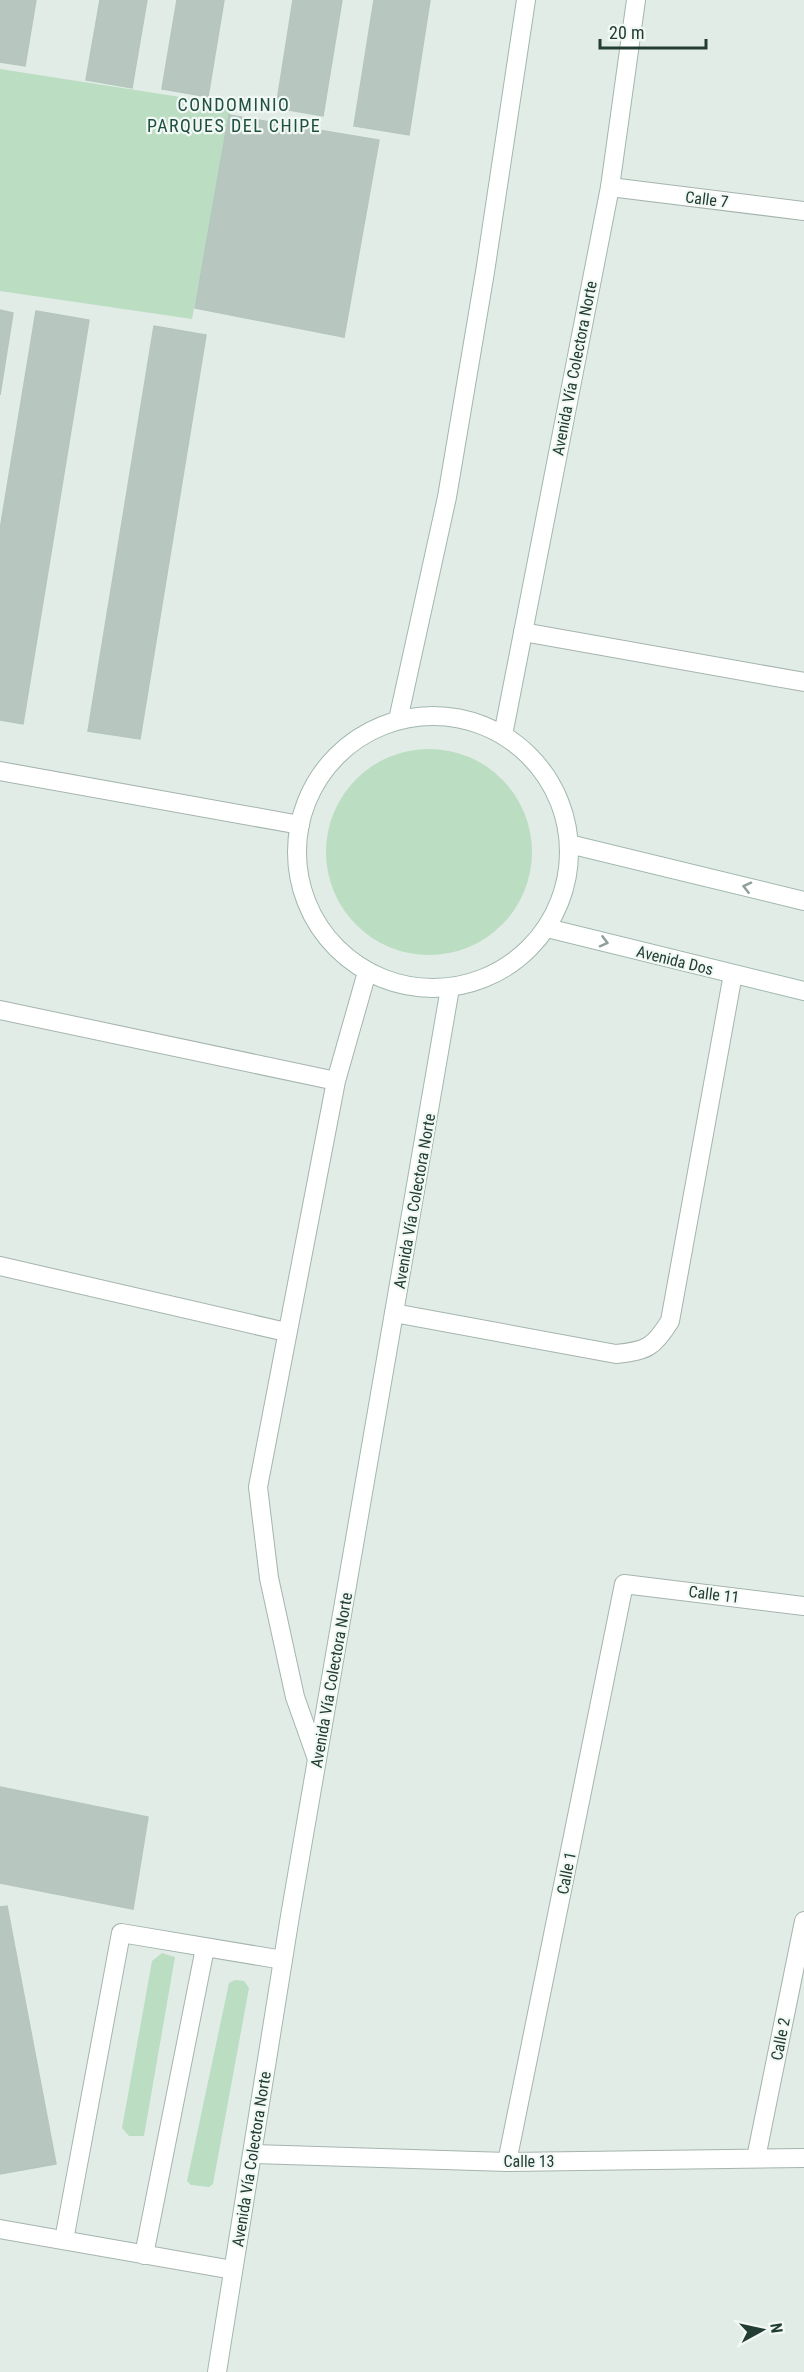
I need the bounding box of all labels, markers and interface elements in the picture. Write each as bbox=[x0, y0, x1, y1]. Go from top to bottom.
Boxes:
scale bar bbox=[600, 12, 706, 50]
text: 20 m bbox=[609, 22, 644, 43]
district label: CONDOMINIO PARQUES DEL CHIPE bbox=[147, 94, 321, 136]
street label: Calle 7 bbox=[684, 187, 730, 212]
street label: Avenida Vía Colectora Norte bbox=[548, 279, 601, 457]
one-way arrow bbox=[742, 882, 752, 895]
one-way arrow bbox=[599, 934, 609, 947]
street label: Avenida Dos bbox=[635, 942, 715, 979]
street label: Avenida Vía Colectora Norte bbox=[390, 1112, 439, 1290]
street label: Calle 11 bbox=[687, 1582, 740, 1607]
street label: Avenida Vía Colectora Norte bbox=[307, 1591, 356, 1769]
street label: Calle 1 bbox=[553, 1850, 580, 1896]
street label: Calle 2 bbox=[767, 2016, 794, 2062]
street label: Avenida Vía Colectora Norte bbox=[228, 2070, 275, 2248]
street label: Calle 13 bbox=[503, 2152, 555, 2171]
north arrow bbox=[732, 2300, 792, 2360]
text: N bbox=[766, 2322, 786, 2334]

